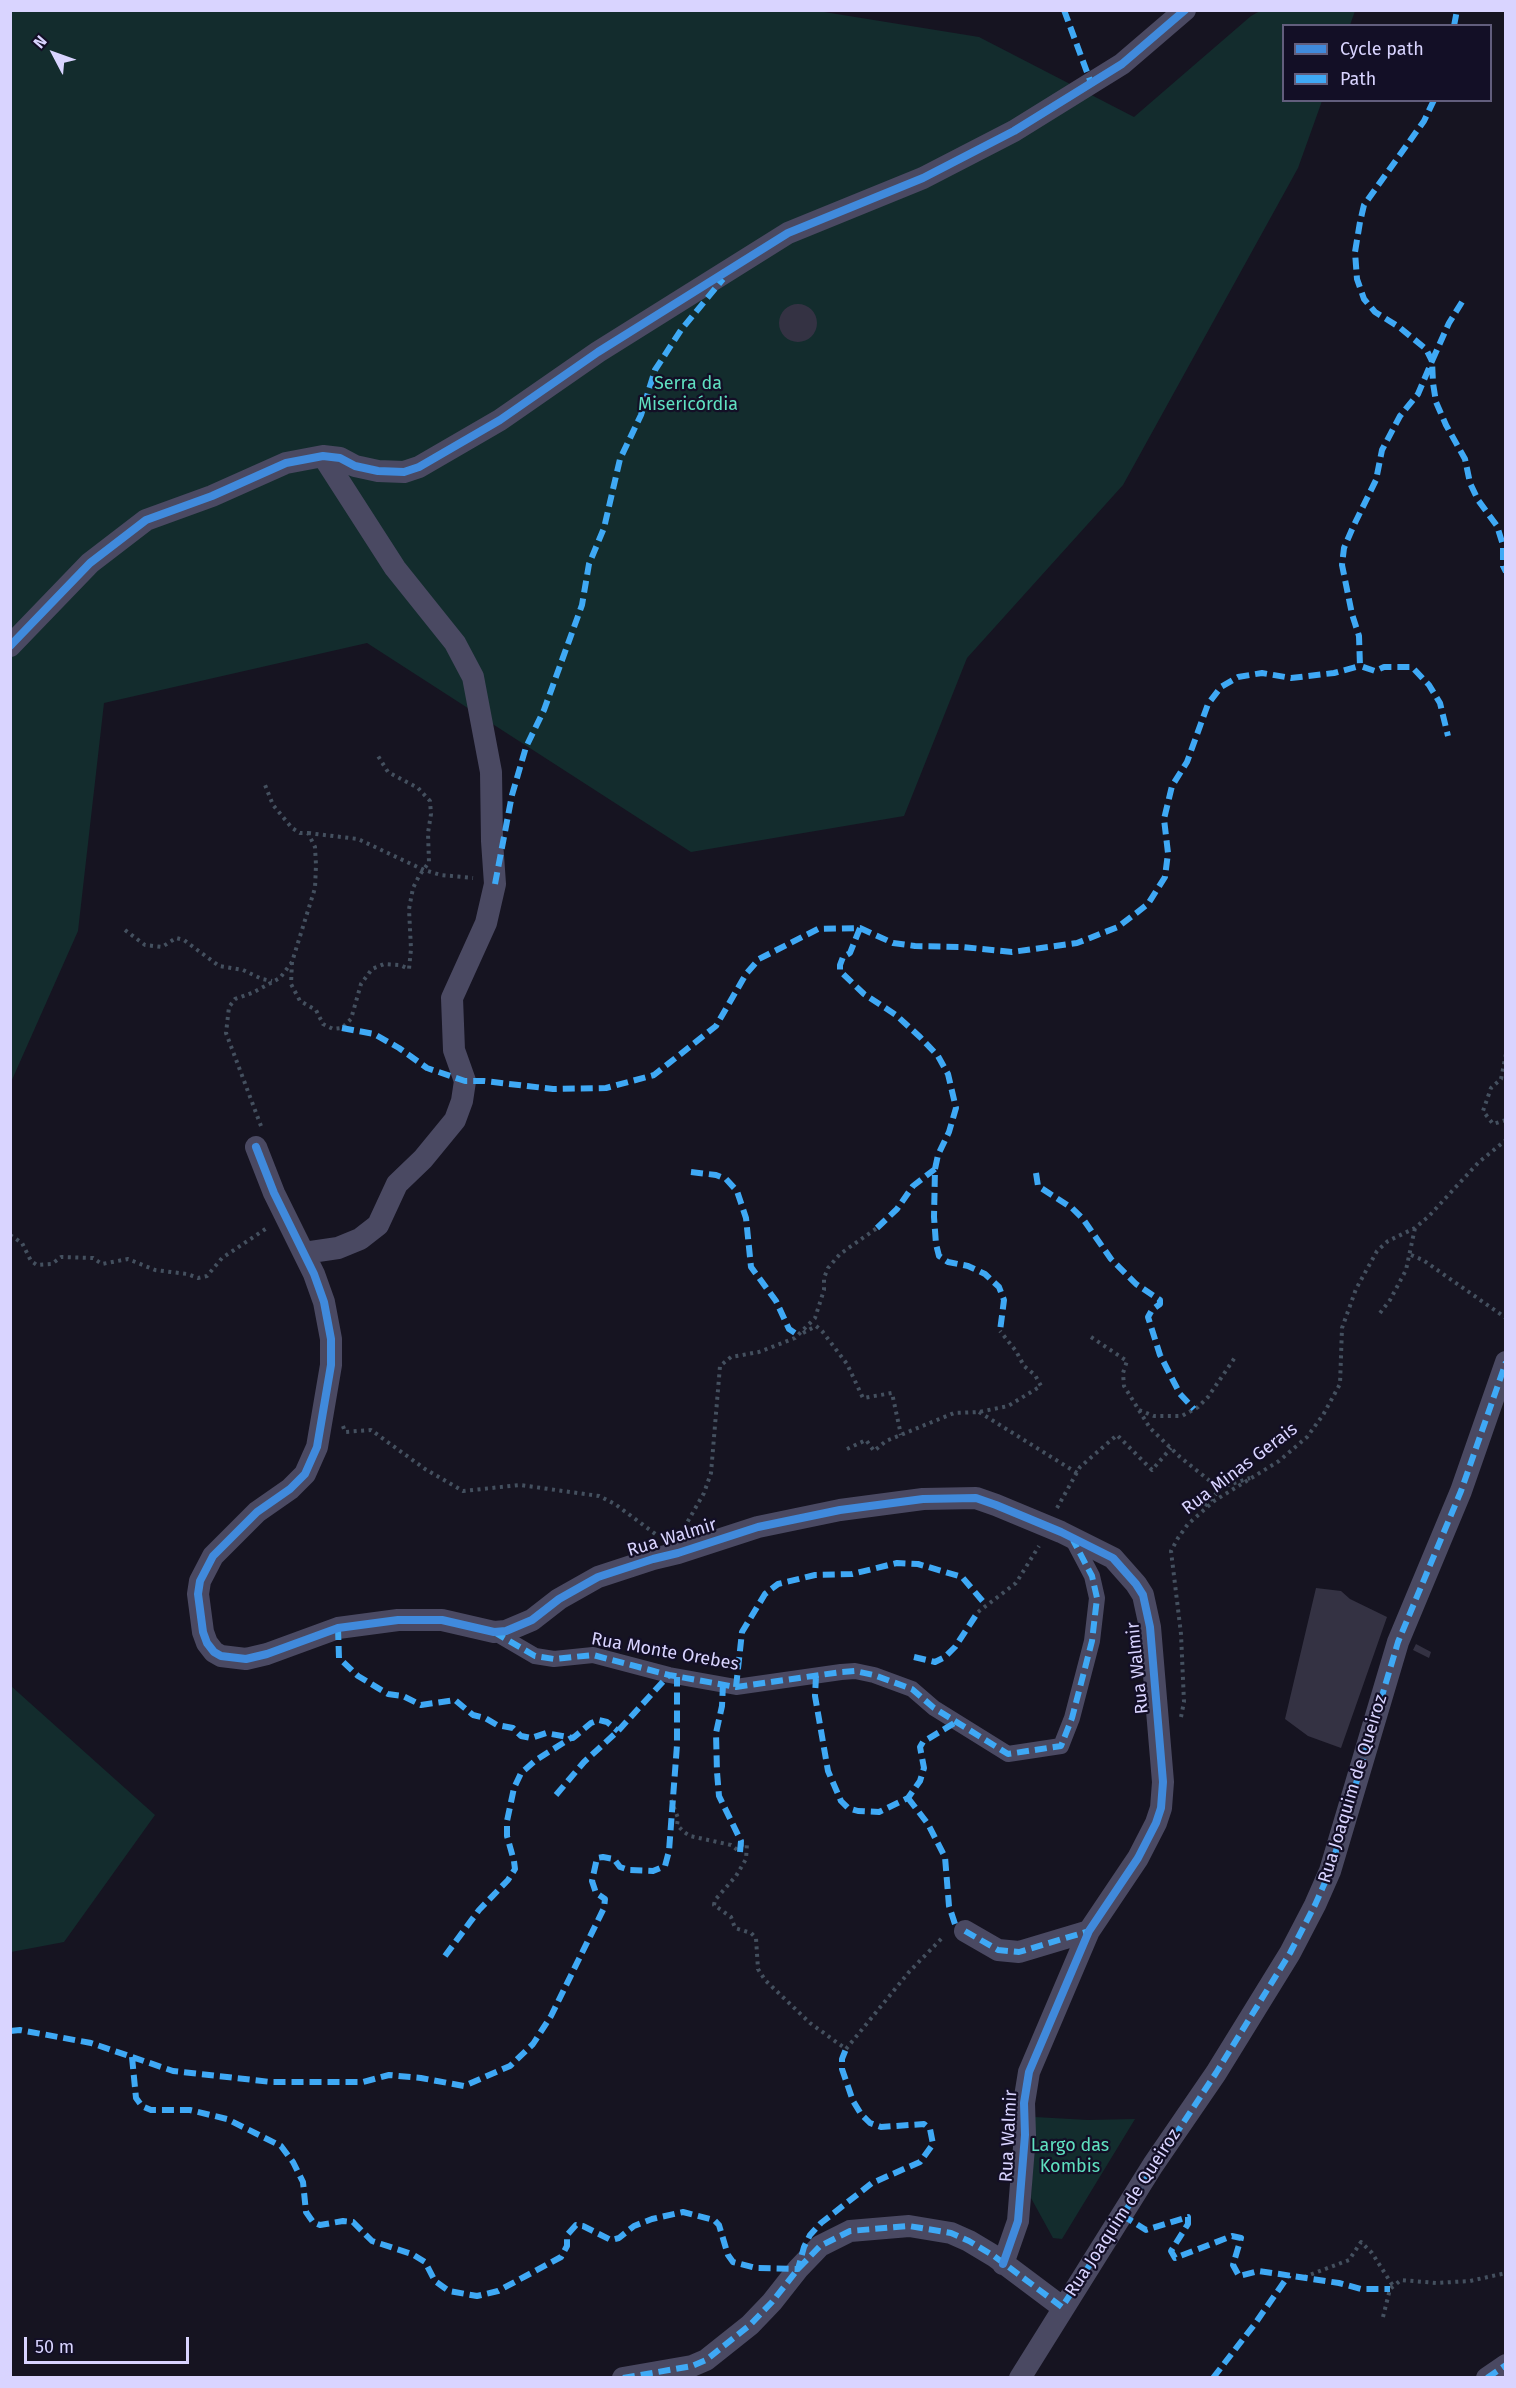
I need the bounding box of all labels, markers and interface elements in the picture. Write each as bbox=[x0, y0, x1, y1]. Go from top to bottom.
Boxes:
north arrow bbox=[24, 24, 84, 84]
legend bbox=[1282, 24, 1492, 102]
text: N bbox=[29, 32, 51, 52]
text: Cycle path bbox=[1340, 38, 1424, 60]
text: Path bbox=[1340, 68, 1376, 90]
park label: Serra da Misericórdia bbox=[638, 373, 738, 416]
street label: Rua Minas Gerais bbox=[1178, 1419, 1302, 1519]
street label: Rua Walmir bbox=[625, 1514, 719, 1562]
street label: Rua Walmir bbox=[1122, 1621, 1154, 1715]
street label: Rua Monte Orebes bbox=[590, 1628, 740, 1676]
street label: Rua Joaquim de Queiroz bbox=[1314, 1692, 1392, 1886]
street label: Rua Walmir bbox=[996, 2089, 1022, 2183]
street label: Rua Joaquim de Queiroz bbox=[1061, 2125, 1185, 2301]
park label: Largo das Kombis bbox=[1031, 2135, 1109, 2178]
scale bar bbox=[27, 2325, 192, 2363]
text: 50 m bbox=[35, 2336, 74, 2358]

